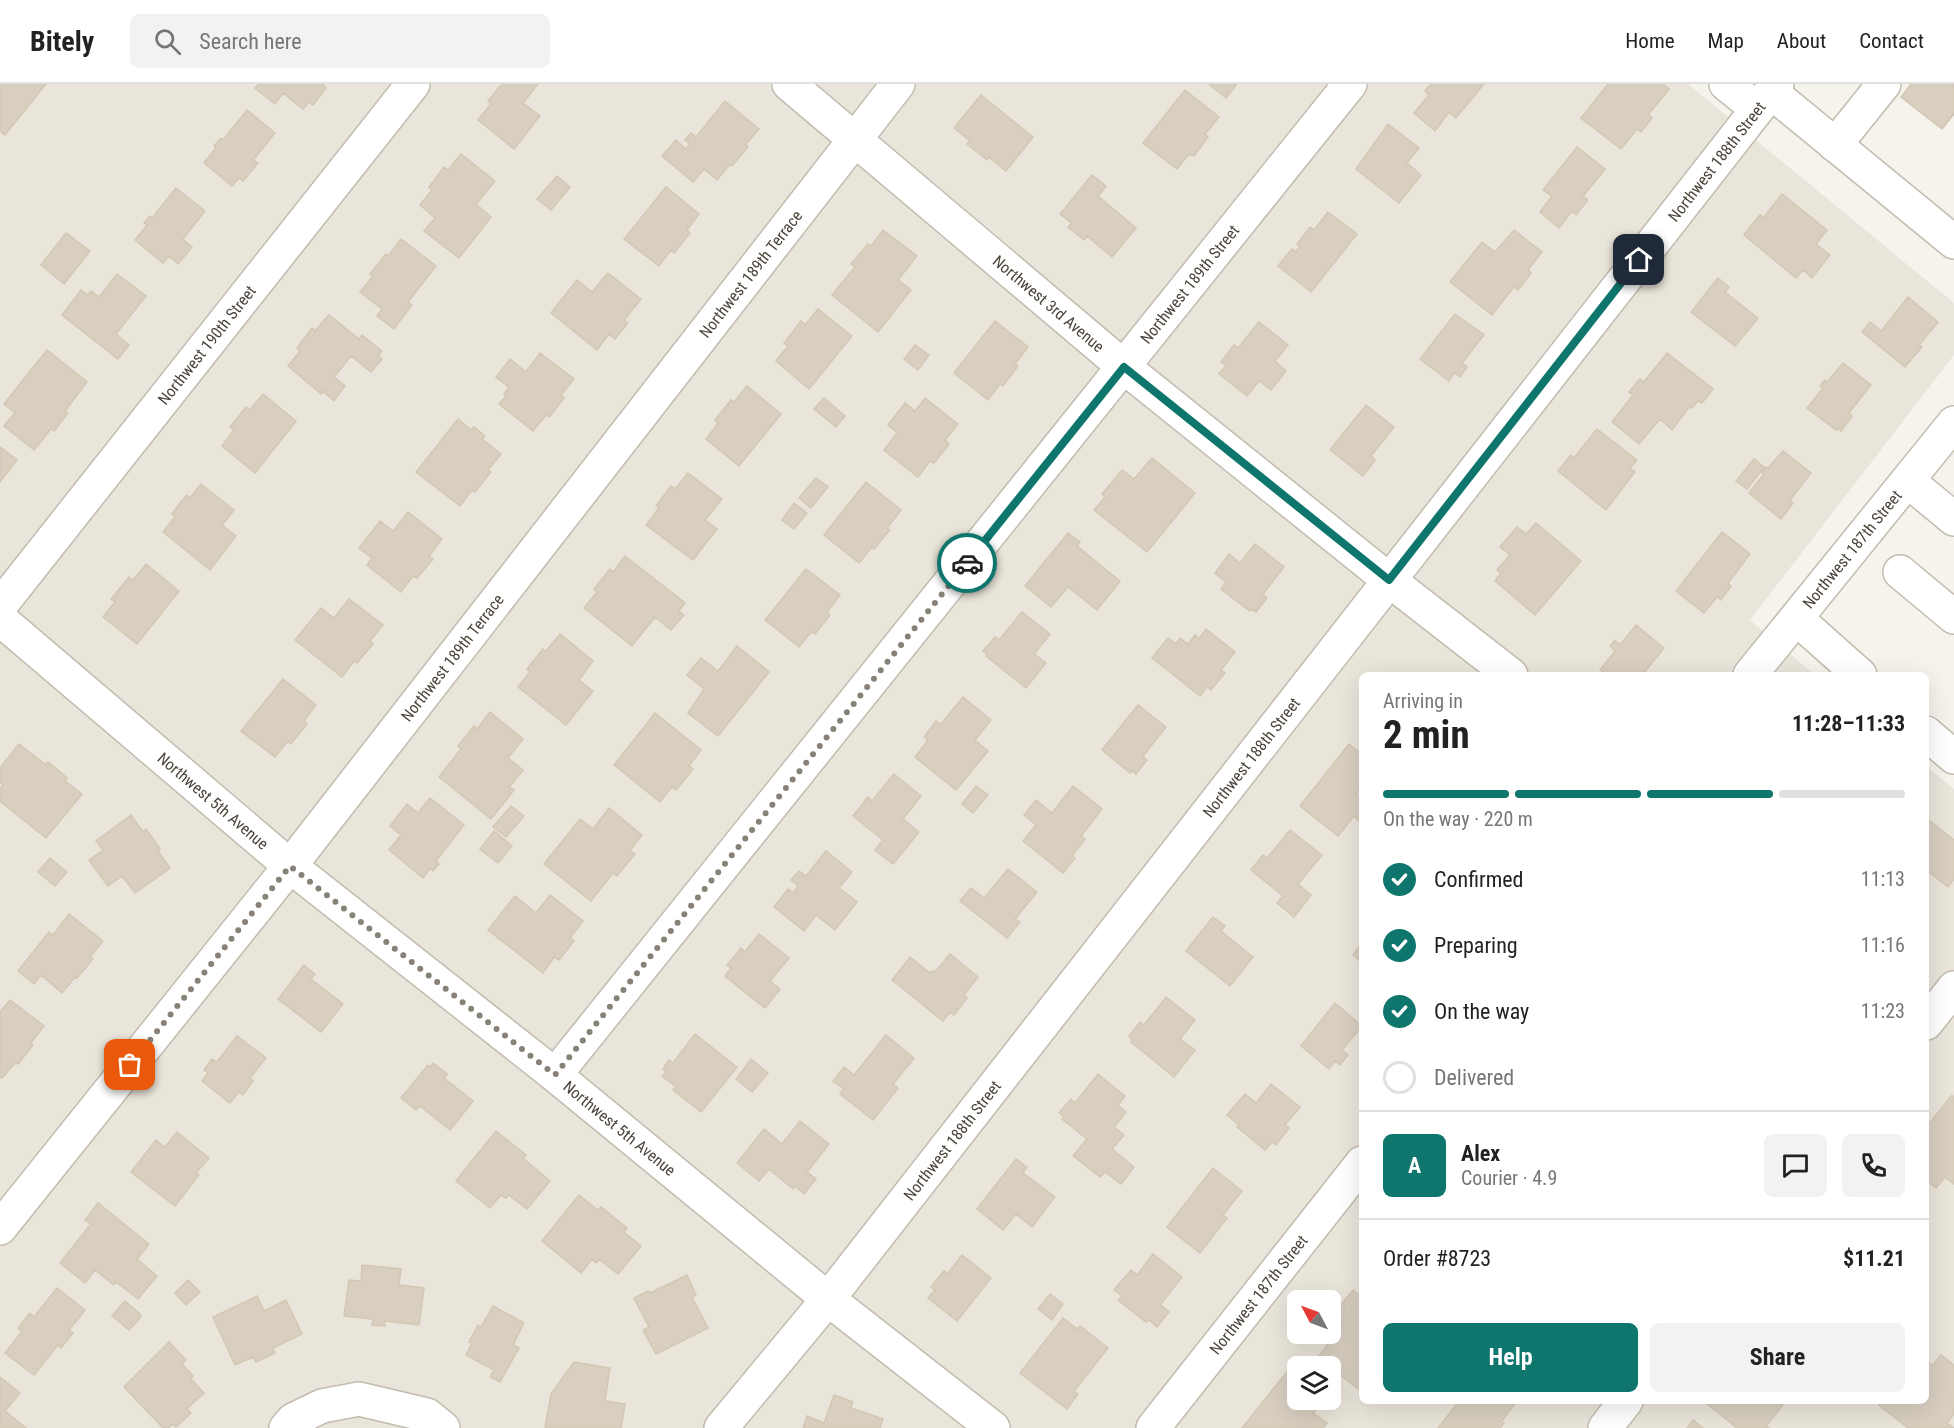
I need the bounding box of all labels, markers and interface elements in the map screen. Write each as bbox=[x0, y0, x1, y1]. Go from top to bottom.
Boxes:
search box bbox=[130, 14, 550, 68]
text: Bitely bbox=[30, 25, 94, 58]
icon: search bbox=[151, 25, 184, 58]
text: Search here bbox=[199, 29, 302, 54]
text: Home bbox=[1625, 29, 1675, 53]
text: Map bbox=[1708, 29, 1744, 53]
text: About bbox=[1777, 29, 1826, 53]
text: Contact bbox=[1859, 29, 1924, 53]
street label: Northwest 188th Street bbox=[1664, 98, 1769, 225]
street label: Northwest 189th Terrace bbox=[695, 206, 806, 341]
street label: Northwest 189th Street bbox=[1136, 221, 1243, 347]
pin bbox=[1613, 234, 1664, 285]
icon: home bbox=[1622, 243, 1655, 276]
street label: Northwest 3rd Avenue bbox=[989, 251, 1108, 356]
street label: Northwest 190th Street bbox=[154, 281, 260, 408]
street label: Northwest 187th Street bbox=[1798, 486, 1906, 612]
courier bbox=[937, 533, 997, 593]
icon: car bbox=[951, 547, 984, 580]
street label: Northwest 189th Terrace bbox=[397, 590, 507, 725]
text: Arriving in bbox=[1383, 689, 1463, 713]
street label: Northwest 188th Street bbox=[1199, 693, 1304, 821]
text: 11:28–11:33 bbox=[1792, 711, 1905, 736]
text: 2 min bbox=[1383, 712, 1470, 758]
street label: Northwest 5th Avenue bbox=[154, 748, 272, 853]
text: On the way · 220 m bbox=[1383, 807, 1533, 831]
icon: check bbox=[1383, 863, 1416, 896]
text: Confirmed bbox=[1434, 867, 1523, 892]
text: 11:13 bbox=[1861, 867, 1905, 891]
icon: check bbox=[1383, 929, 1416, 962]
text: Preparing bbox=[1434, 933, 1518, 958]
text: 11:16 bbox=[1861, 933, 1905, 957]
icon: check bbox=[1383, 995, 1416, 1028]
text: On the way bbox=[1434, 999, 1529, 1024]
text: 11:23 bbox=[1861, 999, 1905, 1023]
pin bbox=[104, 1039, 155, 1090]
icon: bag bbox=[113, 1048, 146, 1081]
text: Delivered bbox=[1434, 1065, 1514, 1090]
street label: Northwest 5th Avenue bbox=[560, 1076, 680, 1180]
street label: Northwest 188th Street bbox=[899, 1076, 1005, 1204]
button: chat bbox=[1764, 1134, 1827, 1197]
button: phone bbox=[1842, 1134, 1905, 1197]
text: Alex bbox=[1461, 1141, 1500, 1166]
text: A bbox=[1408, 1153, 1421, 1178]
text: Courier · 4.9 bbox=[1461, 1166, 1557, 1190]
street label: Northwest 187th Street bbox=[1205, 1231, 1311, 1358]
text: Order #8723 bbox=[1383, 1246, 1491, 1271]
text: $11.21 bbox=[1843, 1246, 1905, 1271]
north arrow bbox=[1287, 1290, 1341, 1344]
map controls bbox=[1287, 1290, 1341, 1410]
button: Help bbox=[1383, 1323, 1638, 1392]
button: Share bbox=[1650, 1323, 1905, 1392]
button: layers bbox=[1287, 1356, 1341, 1410]

